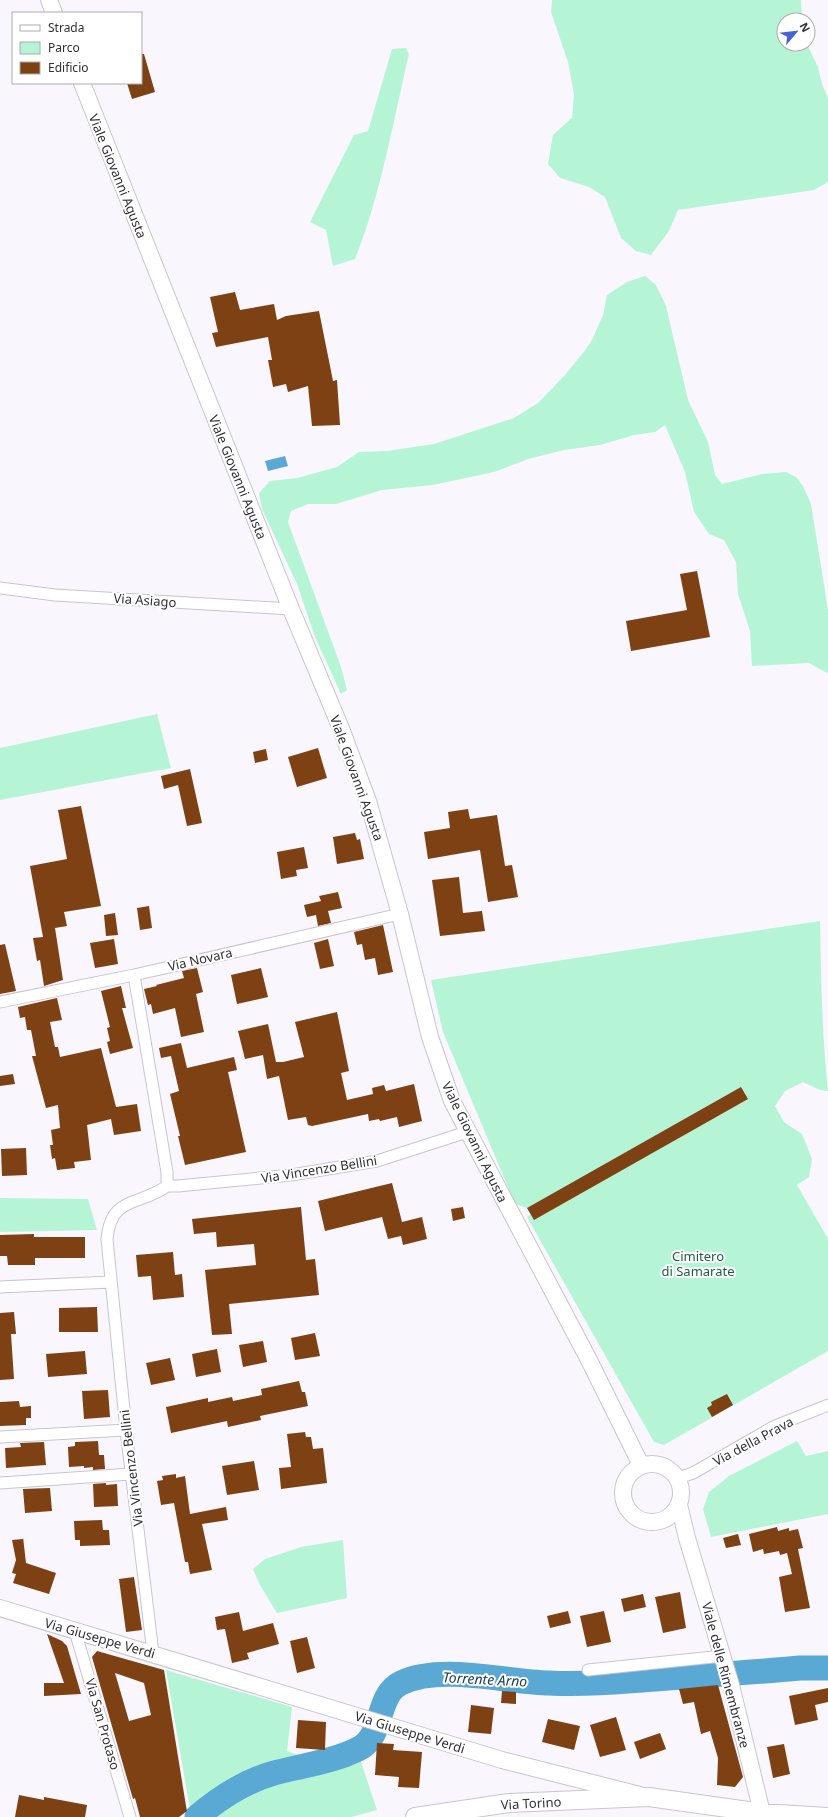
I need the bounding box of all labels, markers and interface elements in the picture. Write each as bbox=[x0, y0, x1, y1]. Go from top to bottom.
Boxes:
legend bbox=[12, 12, 142, 84]
north arrow bbox=[776, 12, 816, 52]
text: Strada bbox=[48, 19, 84, 36]
text: N bbox=[797, 20, 814, 35]
text: Parco bbox=[48, 39, 80, 56]
text: Edificio bbox=[48, 59, 89, 76]
street label: Viale Giovanni Agusta bbox=[85, 111, 151, 241]
street label: Viale Giovanni Agusta bbox=[205, 412, 271, 542]
street label: Via Asiago bbox=[113, 589, 177, 611]
street label: Viale Giovanni Agusta bbox=[326, 713, 388, 843]
street label: Via Novara bbox=[166, 943, 234, 975]
street label: Viale Giovanni Agusta bbox=[438, 1079, 512, 1205]
street label: Via Vincenzo Bellini bbox=[260, 1151, 378, 1187]
park label: Cimitero di Samarate bbox=[661, 1247, 735, 1280]
street label: Via Vincenzo Bellini bbox=[115, 1409, 147, 1527]
street label: Via della Prava bbox=[710, 1412, 796, 1470]
street label: Viale delle Rimembranze bbox=[698, 1600, 754, 1750]
street label: Via Giuseppe Verdi bbox=[43, 1614, 157, 1662]
water label: Torrente Arno bbox=[442, 1667, 528, 1691]
street label: Via San Protaso bbox=[81, 1676, 125, 1772]
street label: Via Giuseppe Verdi bbox=[353, 1707, 467, 1757]
street label: Via Torino bbox=[500, 1792, 562, 1814]

